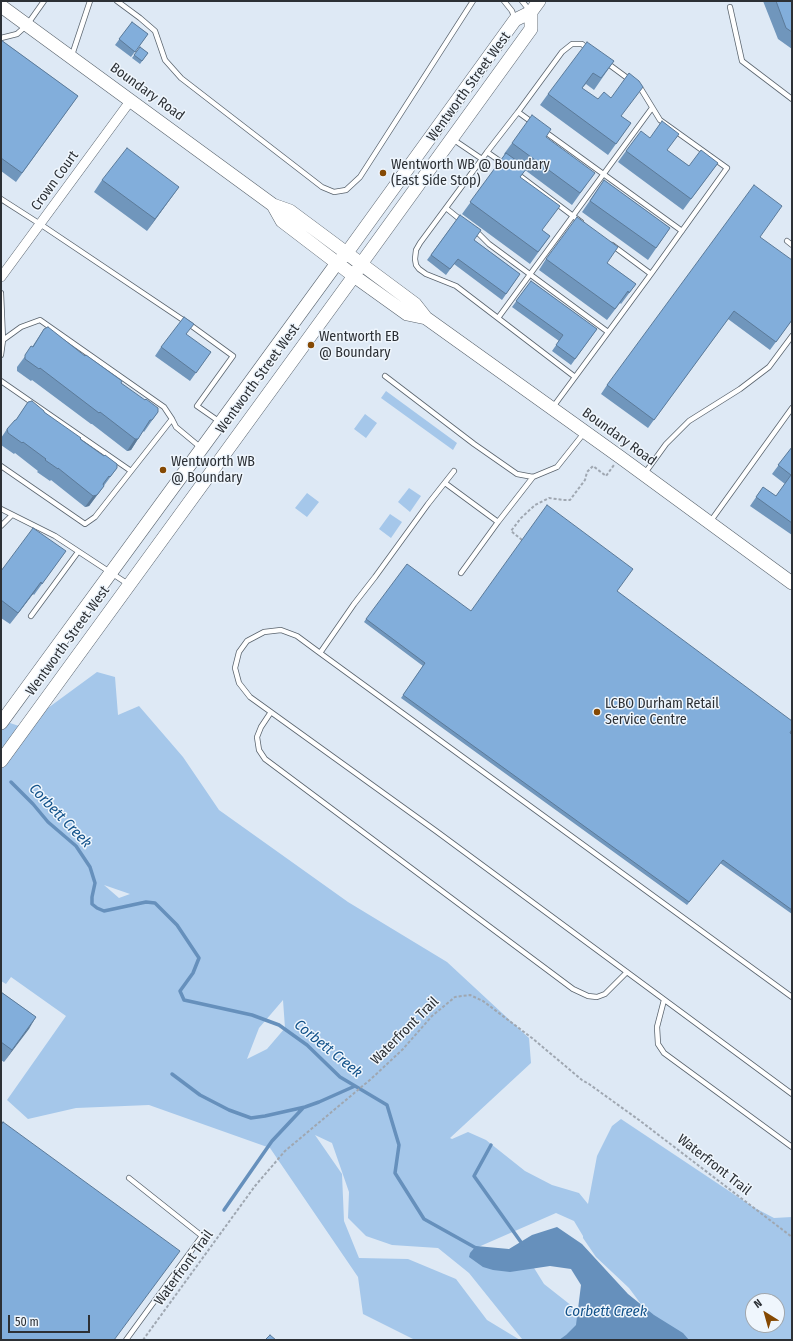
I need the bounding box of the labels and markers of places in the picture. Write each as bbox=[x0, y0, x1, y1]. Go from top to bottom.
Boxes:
place label: Wentworth WB @ Boundary (East Side Stop) bbox=[391, 157, 550, 190]
marker: Wentworth WB @ Boundary (East Side Stop) bbox=[378, 168, 388, 178]
place label: Wentworth EB @ Boundary bbox=[319, 329, 399, 362]
marker: Wentworth EB @ Boundary bbox=[306, 340, 316, 350]
place label: Wentworth WB @ Boundary bbox=[171, 454, 255, 486]
marker: Wentworth WB @ Boundary bbox=[158, 465, 168, 475]
place label: LCBO Durham Retail Service Centre bbox=[605, 696, 719, 728]
marker: LCBO Durham Retail Service Centre bbox=[592, 707, 602, 717]

